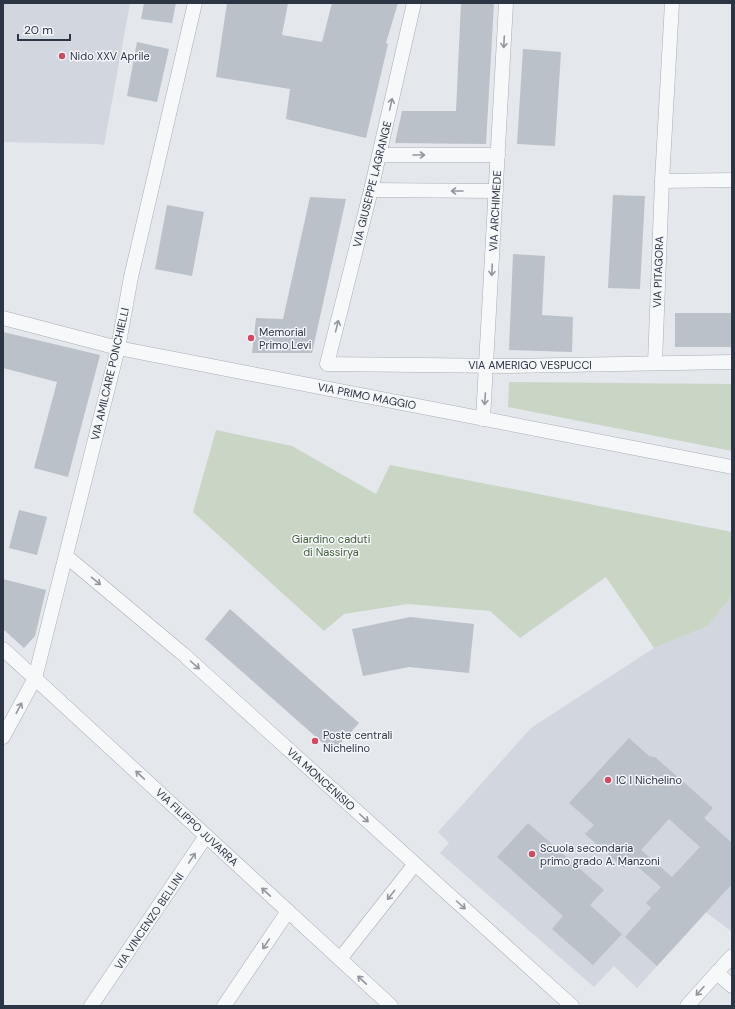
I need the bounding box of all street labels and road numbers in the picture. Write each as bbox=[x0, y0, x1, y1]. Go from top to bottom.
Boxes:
street label: VIA GIUSEPPE LAGRANGE bbox=[350, 119, 394, 249]
street label: VIA ARCHIMEDE bbox=[486, 170, 504, 252]
street label: VIA PITAGORA bbox=[650, 236, 666, 308]
street label: VIA AMILCARE PONCHIELLI bbox=[88, 306, 132, 442]
street label: VIA AMERIGO VESPUCCI bbox=[468, 358, 592, 372]
street label: VIA PRIMO MAGGIO bbox=[316, 380, 418, 412]
street label: VIA MONCENISIO bbox=[284, 745, 358, 813]
street label: VIA FILIPPO JUVARRA bbox=[153, 785, 241, 869]
street label: VIA VINCENZO BELLINI bbox=[111, 870, 187, 972]

